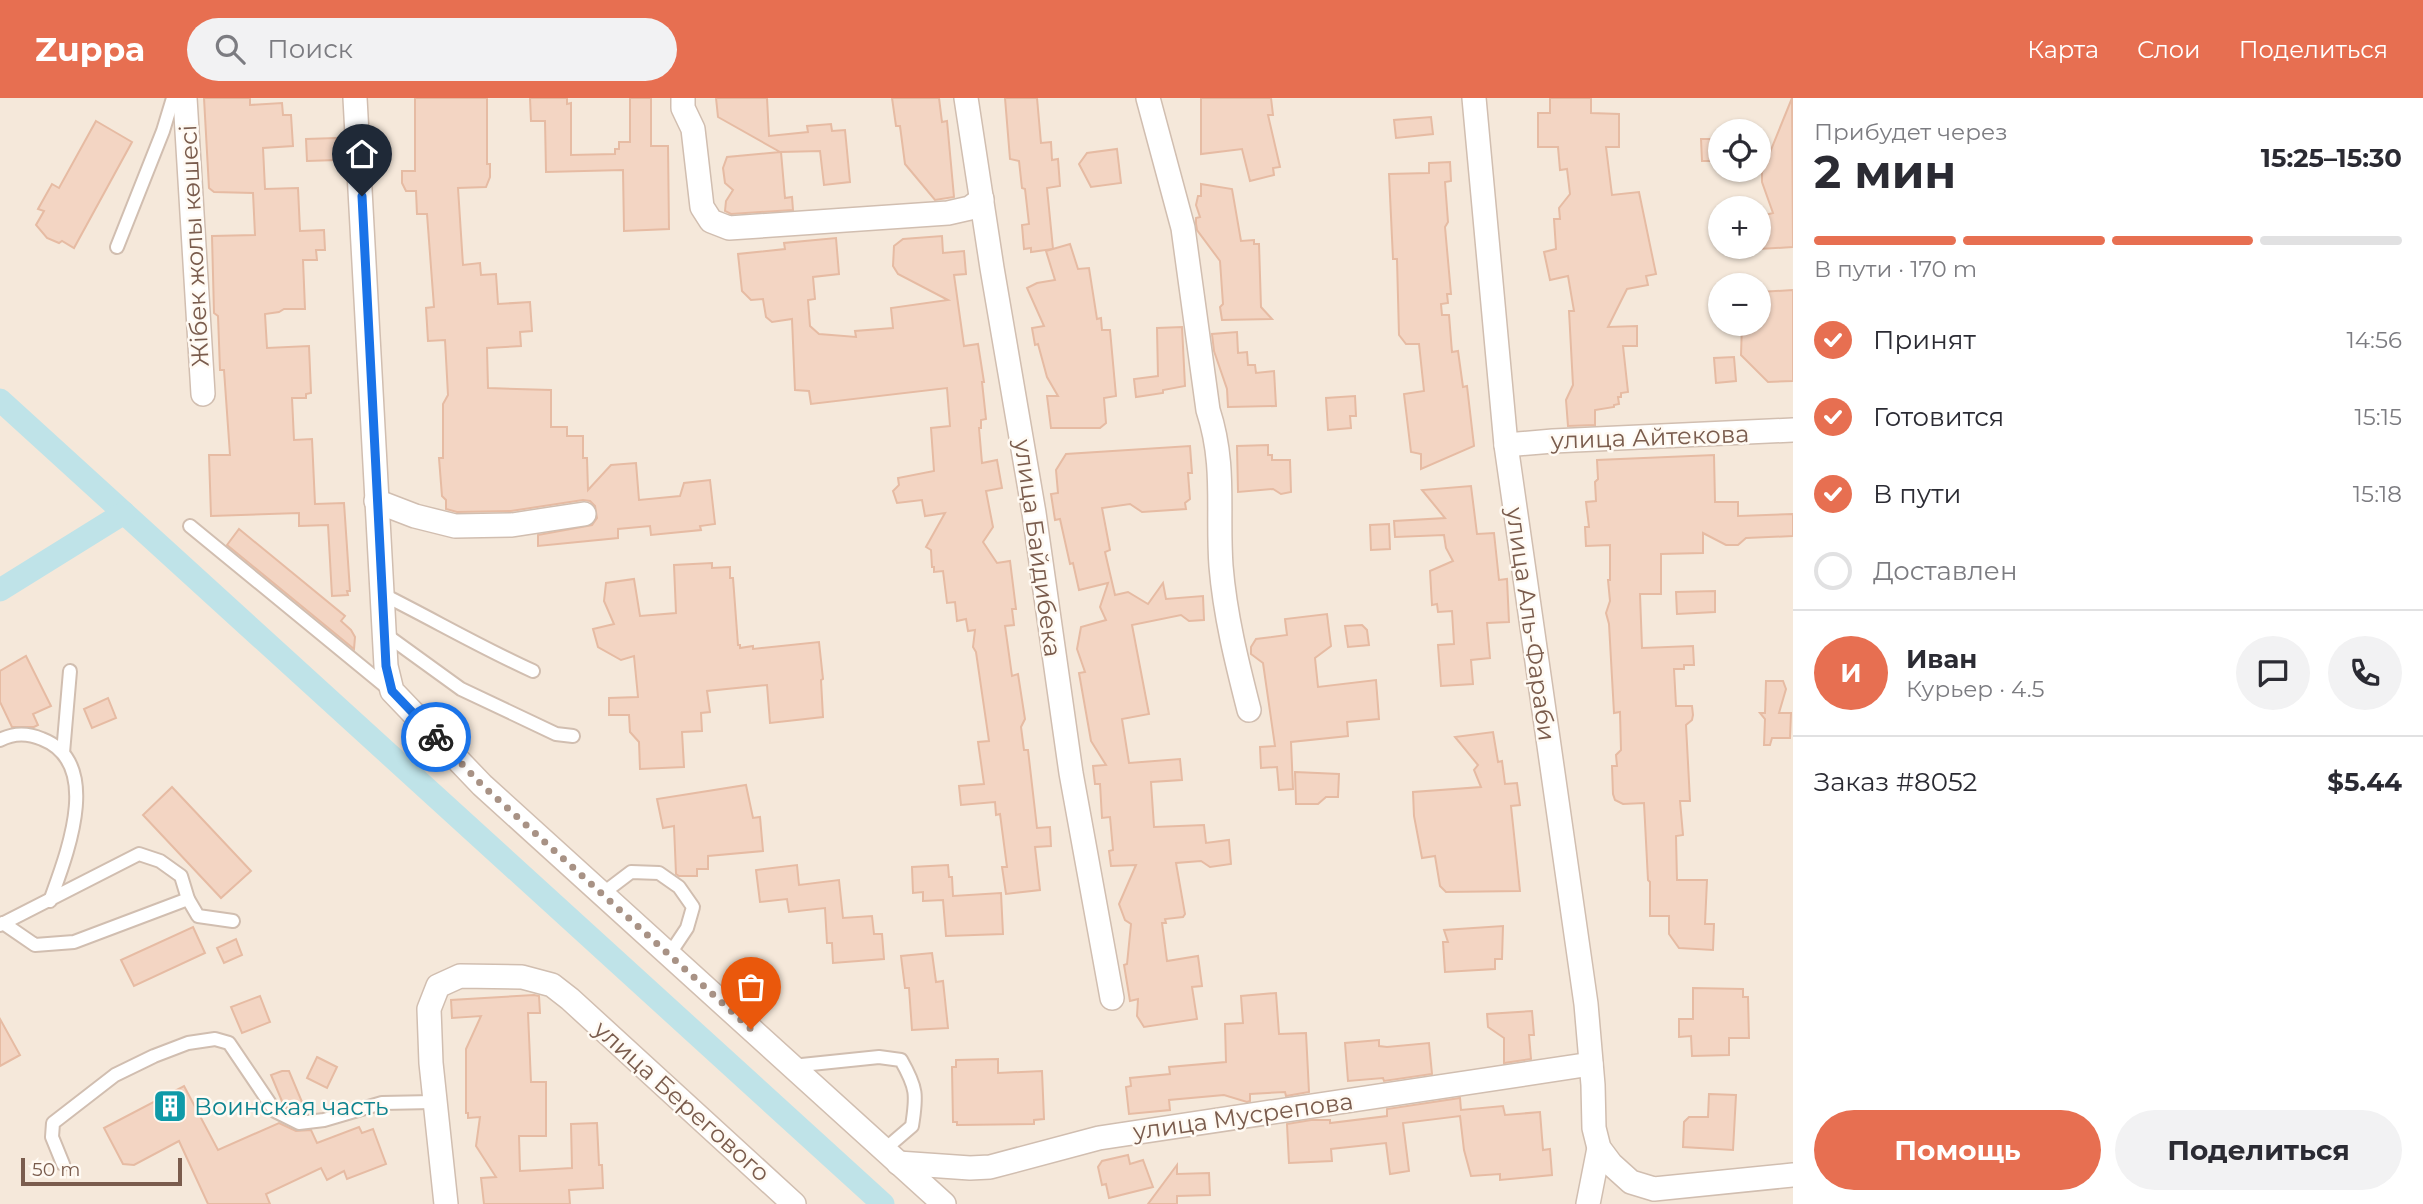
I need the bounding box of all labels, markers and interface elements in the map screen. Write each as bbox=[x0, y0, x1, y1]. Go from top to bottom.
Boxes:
search box bbox=[187, 18, 677, 81]
text: Zuppa bbox=[35, 29, 145, 69]
icon: search bbox=[211, 30, 249, 68]
text: Поиск bbox=[267, 33, 353, 65]
text: Карта bbox=[2027, 35, 2099, 64]
text: Слои bbox=[2137, 35, 2201, 64]
text: Поделиться bbox=[2239, 35, 2388, 64]
text: Прибудет через bbox=[1814, 118, 2008, 146]
map controls bbox=[1708, 119, 1771, 336]
button: locate bbox=[1708, 119, 1771, 182]
street label: Жібек жолы көшесі bbox=[173, 124, 215, 368]
pin bbox=[332, 124, 392, 196]
icon: home bbox=[343, 135, 381, 173]
text: 15:25–15:30 bbox=[2261, 142, 2402, 174]
text: 2 мин bbox=[1814, 143, 1956, 200]
button: + bbox=[1708, 196, 1771, 259]
text: В пути · 170 m bbox=[1814, 255, 1977, 283]
button: − bbox=[1708, 273, 1771, 336]
icon: check bbox=[1814, 321, 1852, 359]
text: Принят bbox=[1873, 324, 1976, 356]
text: 14:56 bbox=[2346, 326, 2402, 354]
icon: check bbox=[1814, 398, 1852, 436]
text: Готовится bbox=[1873, 401, 2004, 433]
text: 15:15 bbox=[2354, 403, 2402, 431]
street label: улица Айтекова bbox=[1549, 419, 1750, 455]
street label: улица Байдибека bbox=[1008, 436, 1068, 659]
icon: check bbox=[1814, 475, 1852, 513]
text: В пути bbox=[1873, 478, 1962, 510]
text: 15:18 bbox=[2353, 480, 2402, 508]
street label: улица Аль-Фараби bbox=[1500, 504, 1562, 743]
text: Доставлен bbox=[1873, 555, 2018, 587]
button: chat bbox=[2236, 636, 2310, 710]
button: phone bbox=[2328, 636, 2402, 710]
text: Иван bbox=[1906, 643, 1977, 675]
text: И bbox=[1840, 657, 1862, 689]
text: Курьер · 4.5 bbox=[1906, 675, 2045, 703]
courier bbox=[401, 702, 471, 772]
icon: bike bbox=[417, 718, 455, 756]
text: Заказ #8052 bbox=[1814, 766, 1977, 798]
text: $5.44 bbox=[2327, 766, 2402, 798]
pin bbox=[721, 957, 781, 1029]
icon: bag bbox=[732, 968, 770, 1006]
street label: улица Берегового bbox=[587, 1014, 776, 1188]
street label: улица Мусрепова bbox=[1130, 1086, 1355, 1146]
building icon: Воинская часть bbox=[151, 1087, 189, 1125]
place label: Воинская часть bbox=[194, 1092, 389, 1121]
button: Помощь bbox=[1814, 1110, 2101, 1190]
button: Поделиться bbox=[2115, 1110, 2402, 1190]
scale bar bbox=[21, 1155, 182, 1187]
text: 50 m bbox=[32, 1158, 80, 1181]

